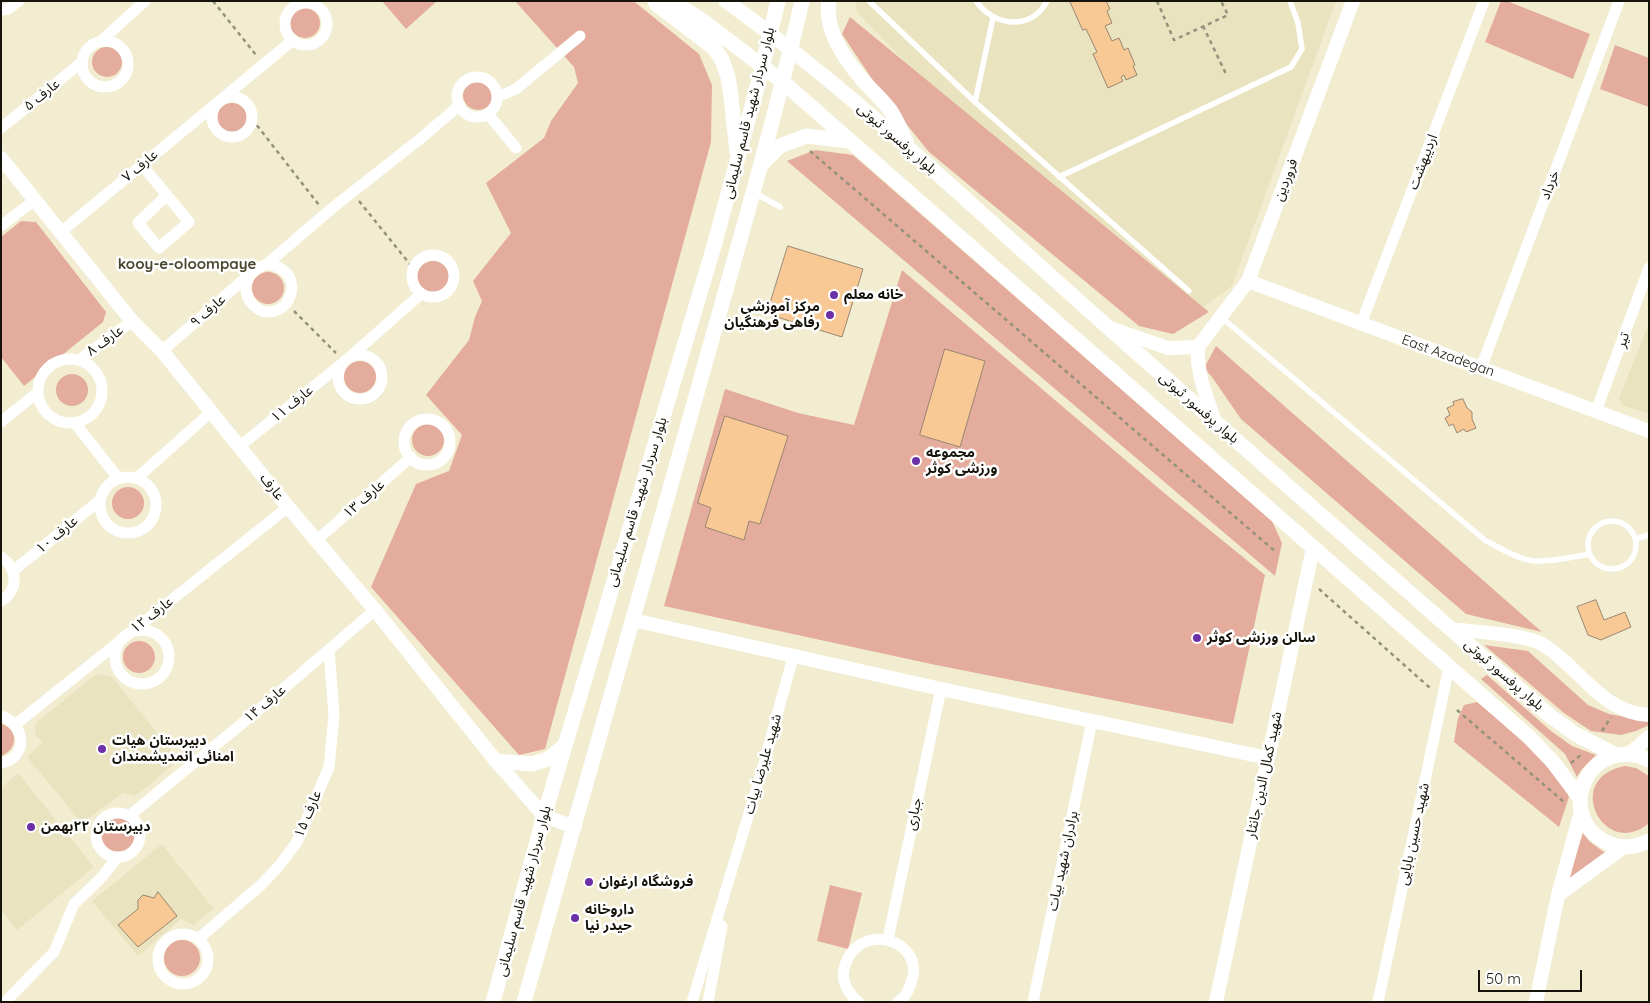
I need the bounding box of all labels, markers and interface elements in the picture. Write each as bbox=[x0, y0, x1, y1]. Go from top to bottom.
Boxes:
street label: بلوار سردار شهید قاسم سلیمانی bbox=[720, 26, 778, 200]
street label: عارف ۵ bbox=[21, 75, 63, 115]
street label: بلوار پرفسور ثبوتی bbox=[854, 100, 940, 178]
street label: اردیبهشت bbox=[1405, 132, 1441, 192]
street label: عارف ۷ bbox=[119, 146, 161, 186]
street label: فروردین bbox=[1270, 157, 1302, 203]
street label: خرداد bbox=[1537, 168, 1563, 202]
district label: kooy-e-oloompaye bbox=[118, 255, 256, 273]
place label: خانه معلم bbox=[844, 287, 903, 303]
marker: خانه معلم bbox=[828, 289, 840, 301]
street label: عارف ۹ bbox=[187, 291, 229, 331]
place label: مرکز آموزشی رفاهی فرهنگیان bbox=[724, 299, 820, 332]
marker: مرکز آموزشی رفاهی فرهنگیان bbox=[824, 309, 836, 321]
street label: عارف ۸ bbox=[83, 322, 127, 360]
street label: تیر bbox=[1613, 330, 1633, 350]
street label: East Azadegan bbox=[1399, 331, 1497, 381]
street label: بلوار پرفسور ثبوتی bbox=[1156, 369, 1242, 447]
street label: عارف ۱۱ bbox=[268, 382, 316, 426]
street label: بلوار سردار شهید قاسم سلیمانی bbox=[603, 415, 671, 589]
place label: مجموعه ورزشی کوثر bbox=[926, 445, 997, 478]
marker: مجموعه ورزشی کوثر bbox=[910, 455, 922, 467]
street label: عارف bbox=[256, 470, 288, 504]
street label: عارف ۱۳ bbox=[340, 476, 388, 522]
street label: عارف ۱۰ bbox=[33, 513, 81, 557]
street label: عارف ۱۲ bbox=[127, 593, 177, 637]
place label: سالن ورزشی کوثر bbox=[1207, 630, 1316, 646]
marker: سالن ورزشی کوثر bbox=[1191, 632, 1203, 644]
street label: بلوار پرفسور ثبوتی bbox=[1461, 636, 1547, 714]
street label: عارف ۱۴ bbox=[241, 682, 289, 726]
street label: شهید کمال الدین جانثار bbox=[1242, 710, 1286, 840]
street label: شهید علیرضا بیات bbox=[741, 712, 785, 816]
place label: دبیرستان هیات امنائی انمدیشمندان bbox=[112, 733, 234, 766]
marker: دبیرستان هیات امنائی انمدیشمندان bbox=[96, 743, 108, 755]
street label: شهید حسین بابایی bbox=[1395, 781, 1433, 887]
street label: عارف ۱۵ bbox=[291, 788, 325, 840]
street label: جباری bbox=[902, 796, 926, 832]
street label: بلوار سردار شهید قاسم سلیمانی bbox=[493, 804, 555, 978]
street label: برادران شهید بیات bbox=[1044, 809, 1082, 913]
place label: دبیرستان ۲۲بهمن bbox=[41, 819, 151, 835]
marker: دبیرستان ۲۲بهمن bbox=[25, 821, 37, 833]
place label: فروشگاه ارغوان bbox=[599, 874, 693, 890]
marker: فروشگاه ارغوان bbox=[583, 876, 595, 888]
place label: داروخانه حیدر نیا bbox=[585, 902, 634, 934]
marker: داروخانه حیدر نیا bbox=[569, 912, 581, 924]
scale bar bbox=[1480, 960, 1584, 992]
text: 50 m bbox=[1486, 969, 1521, 988]

